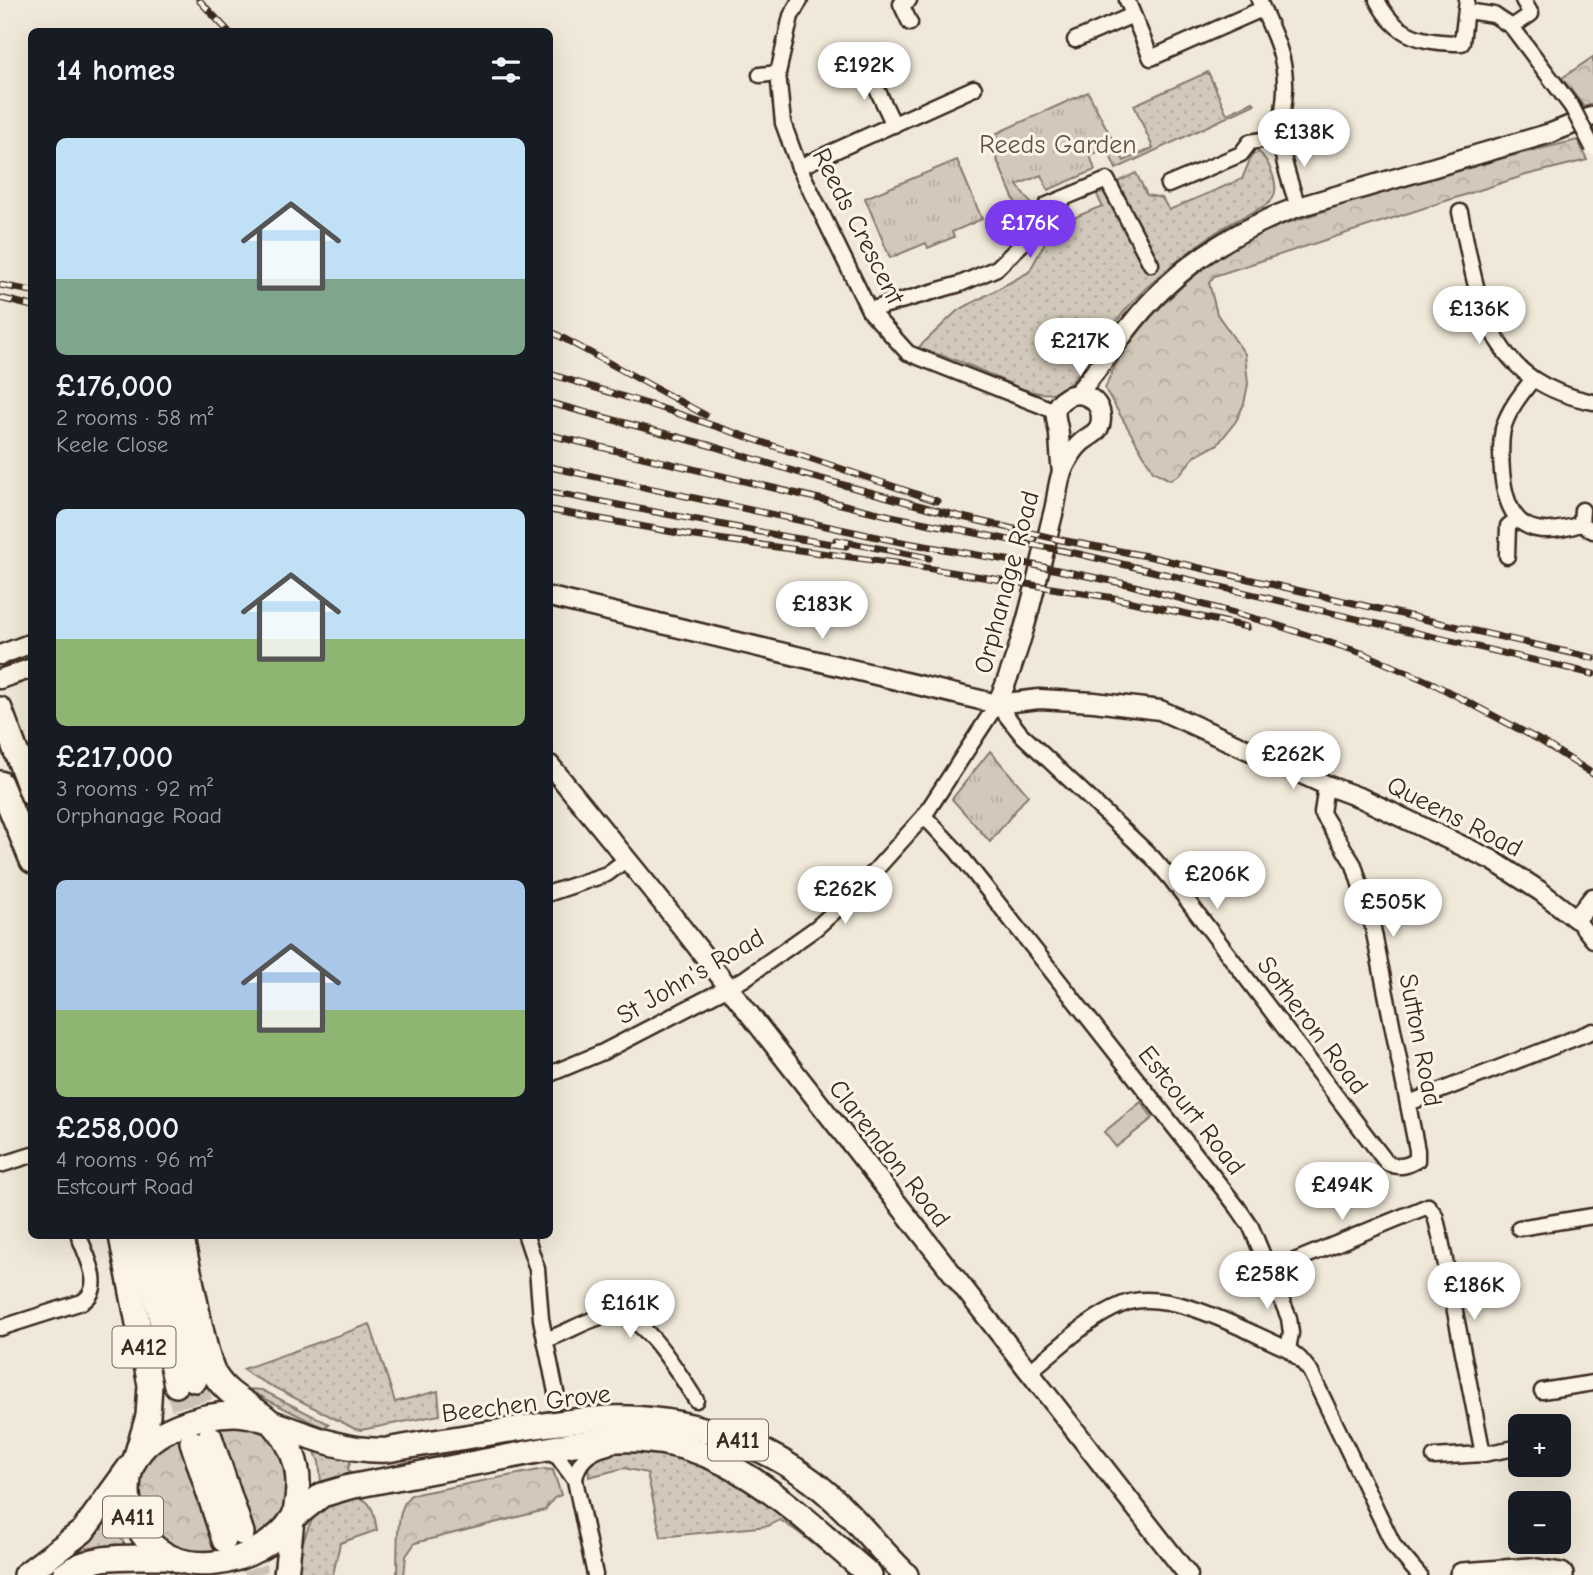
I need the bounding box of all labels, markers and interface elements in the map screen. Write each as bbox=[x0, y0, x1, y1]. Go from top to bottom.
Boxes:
pin: £192K bbox=[815, 42, 913, 102]
icon: filters bbox=[487, 51, 525, 89]
text: £192K bbox=[834, 51, 894, 78]
text: 14 homes bbox=[56, 53, 175, 88]
pin: £138K bbox=[1255, 110, 1353, 169]
text: £138K bbox=[1274, 118, 1334, 145]
park label: Reeds Garden bbox=[979, 130, 1137, 160]
street label: Reeds Crescent bbox=[806, 143, 911, 311]
icon: home bbox=[228, 183, 354, 309]
pin: £176K bbox=[981, 201, 1079, 260]
text: £176K bbox=[1001, 209, 1059, 236]
pin: £136K bbox=[1430, 286, 1528, 346]
text: £136K bbox=[1449, 295, 1509, 322]
pin: £217K bbox=[1031, 318, 1129, 378]
text: £217K bbox=[1051, 327, 1109, 354]
text: £176,000 bbox=[56, 369, 173, 404]
text: 2 rooms · 58 m² bbox=[56, 404, 214, 431]
text: Keele Close bbox=[56, 431, 168, 458]
street label: Orphanage Road bbox=[968, 488, 1046, 677]
icon: home bbox=[228, 554, 354, 680]
pin: £183K bbox=[773, 582, 871, 641]
text: £183K bbox=[792, 590, 852, 617]
pin: £262K bbox=[1244, 732, 1342, 791]
text: £217,000 bbox=[56, 740, 173, 775]
text: £262K bbox=[1261, 740, 1325, 767]
street label: Queens Road bbox=[1382, 770, 1527, 864]
text: 3 rooms · 92 m² bbox=[56, 775, 213, 802]
text: Orphanage Road bbox=[56, 802, 222, 829]
pin: £206K bbox=[1168, 852, 1266, 911]
text: £206K bbox=[1185, 860, 1249, 887]
pin: £262K bbox=[796, 866, 894, 926]
text: £262K bbox=[813, 875, 877, 902]
pin: £505K bbox=[1344, 880, 1442, 939]
text: £505K bbox=[1360, 888, 1426, 915]
street label: St John's Road bbox=[611, 923, 770, 1031]
icon: home bbox=[228, 925, 354, 1051]
street label: Sotheron Road bbox=[1251, 951, 1374, 1101]
street label: Sutton Road bbox=[1392, 971, 1448, 1109]
street label: Estcourt Road bbox=[1132, 1040, 1251, 1181]
street label: Clarendon Road bbox=[822, 1074, 956, 1233]
text: £258,000 bbox=[56, 1111, 179, 1146]
text: 4 rooms · 96 m² bbox=[56, 1146, 213, 1173]
pin: £494K bbox=[1293, 1162, 1391, 1222]
text: £494K bbox=[1311, 1171, 1373, 1198]
text: Estcourt Road bbox=[56, 1173, 193, 1200]
pin: £258K bbox=[1218, 1252, 1316, 1311]
text: £258K bbox=[1235, 1260, 1299, 1287]
pin: £186K bbox=[1425, 1262, 1523, 1322]
text: £186K bbox=[1444, 1271, 1504, 1298]
pin: £161K bbox=[581, 1280, 679, 1340]
text: £161K bbox=[601, 1289, 659, 1316]
road number: A412 bbox=[113, 1326, 176, 1367]
street label: Beechen Grove bbox=[440, 1379, 612, 1429]
map controls bbox=[1508, 1414, 1571, 1554]
button: + bbox=[1508, 1414, 1571, 1477]
road number: A411 bbox=[708, 1420, 768, 1460]
button: − bbox=[1508, 1491, 1571, 1554]
road number: A411 bbox=[103, 1497, 163, 1538]

